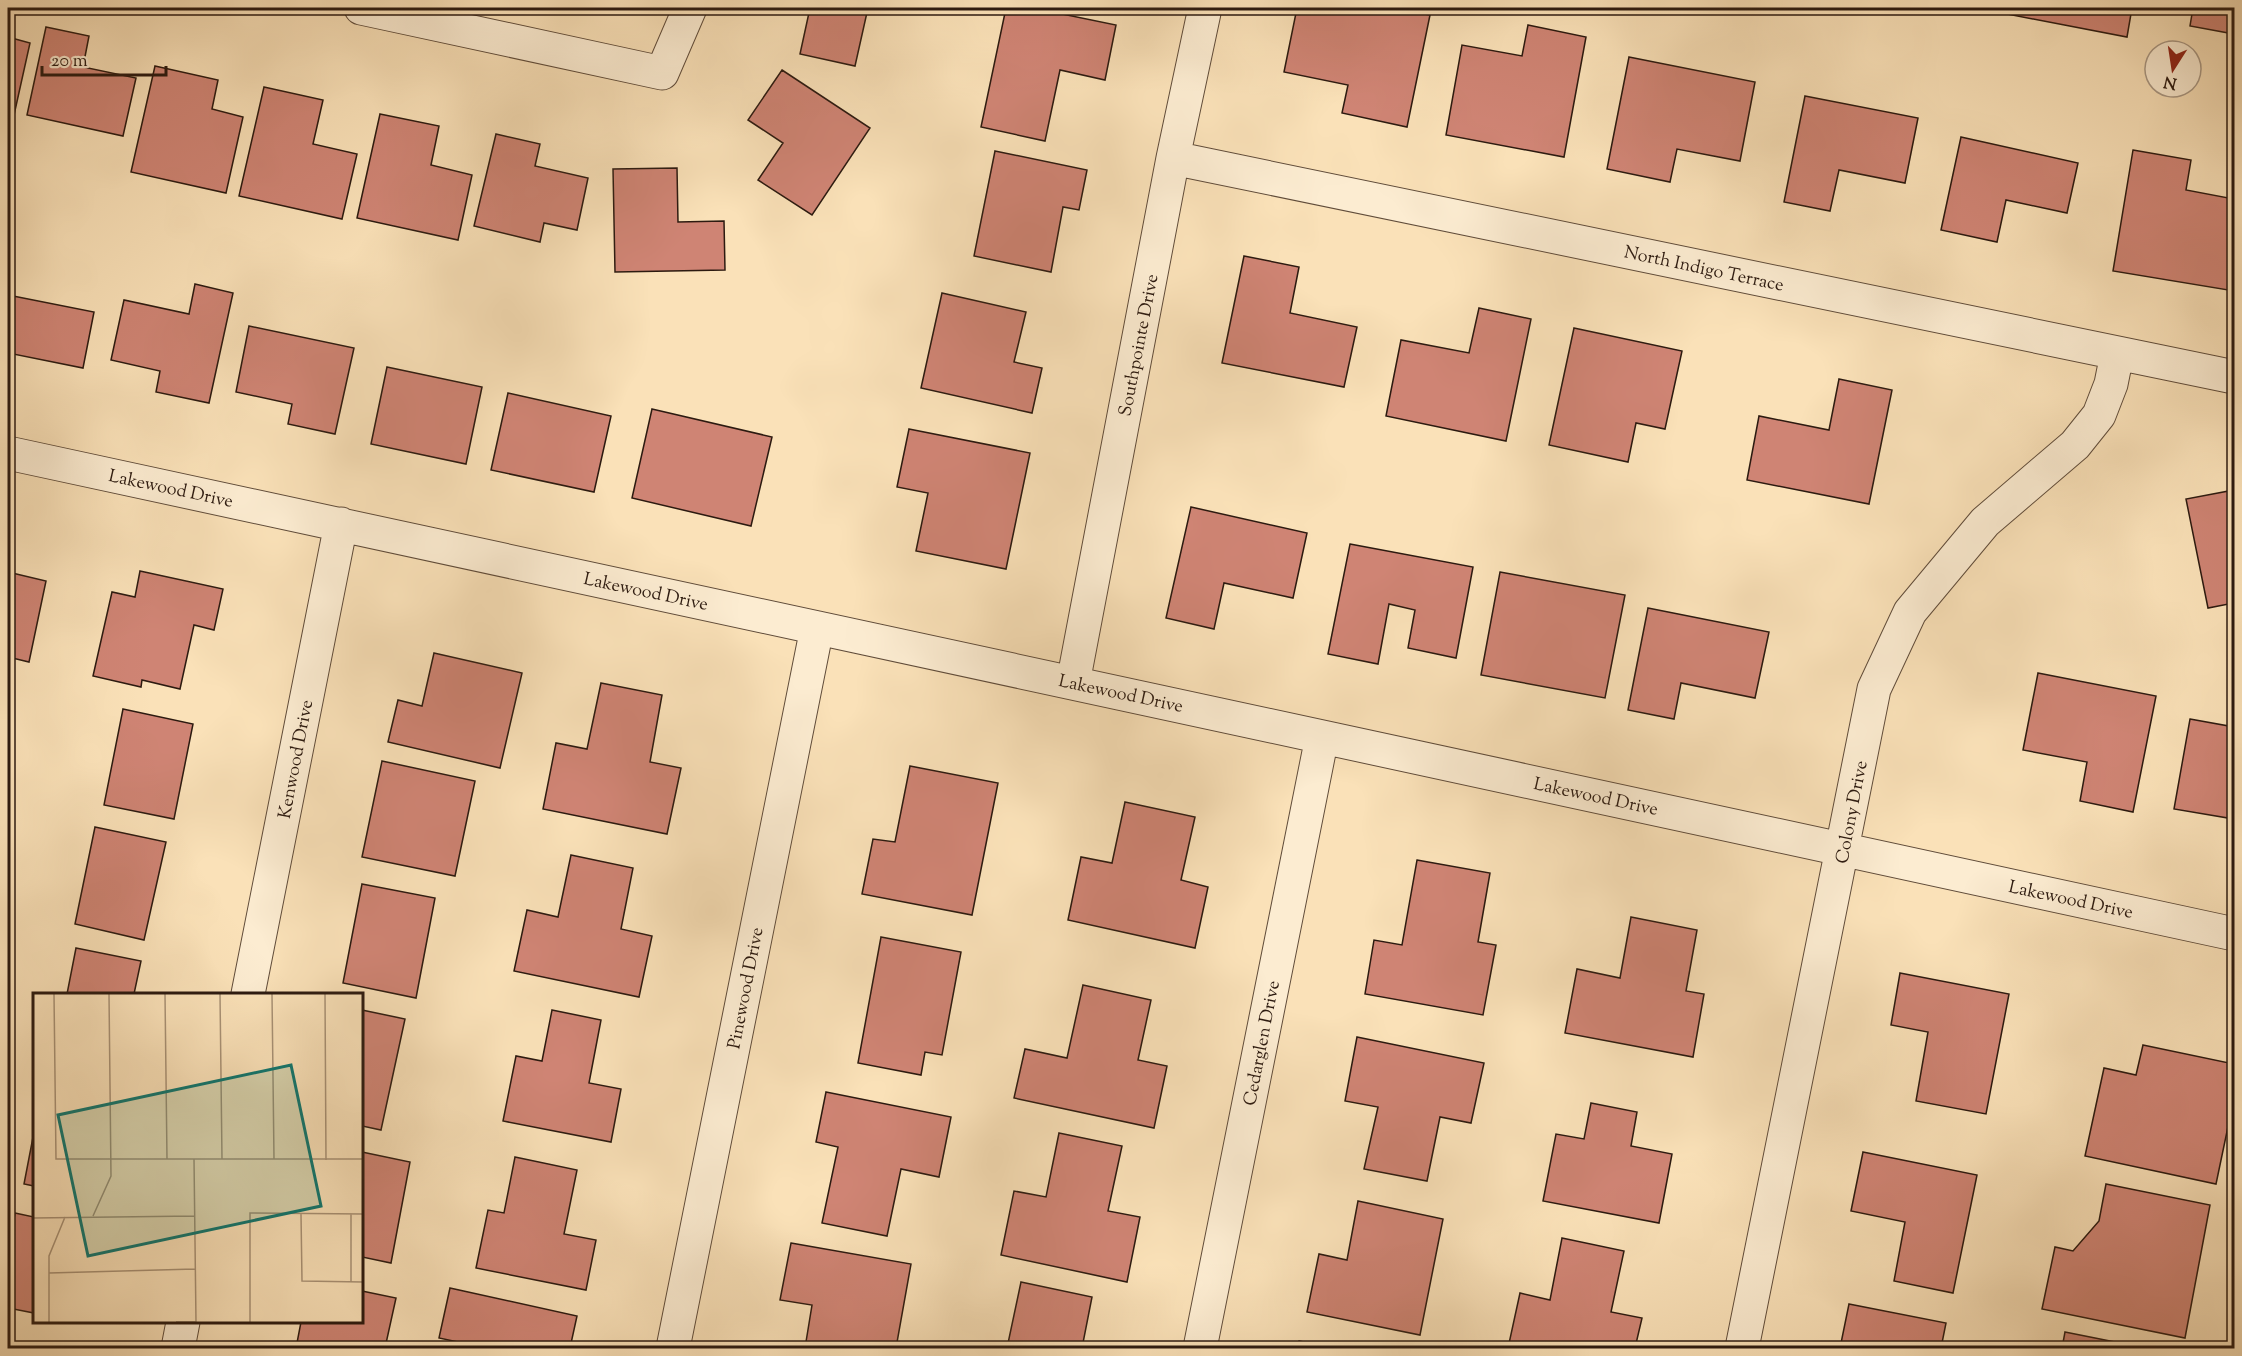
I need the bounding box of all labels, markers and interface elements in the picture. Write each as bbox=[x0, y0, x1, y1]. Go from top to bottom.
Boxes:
scale bar bbox=[42, 39, 166, 77]
north arrow bbox=[2143, 39, 2203, 99]
text: 20 m bbox=[51, 49, 88, 75]
text: N bbox=[2162, 69, 2179, 94]
street label: North Indigo Terrace bbox=[1621, 240, 1786, 300]
street label: Southpointe Drive bbox=[1113, 272, 1167, 419]
street label: Lakewood Drive bbox=[106, 464, 235, 516]
street label: Lakewood Drive bbox=[581, 567, 710, 619]
street label: Lakewood Drive bbox=[1056, 669, 1185, 721]
street label: Kenwood Drive bbox=[273, 698, 321, 821]
street label: Colony Drive bbox=[1830, 759, 1876, 866]
street label: Lakewood Drive bbox=[1531, 772, 1660, 824]
street label: Lakewood Drive bbox=[2006, 875, 2135, 927]
street label: Pinewood Drive bbox=[722, 925, 772, 1052]
street label: Cedarglen Drive bbox=[1238, 978, 1288, 1108]
inset map bbox=[33, 993, 363, 1323]

